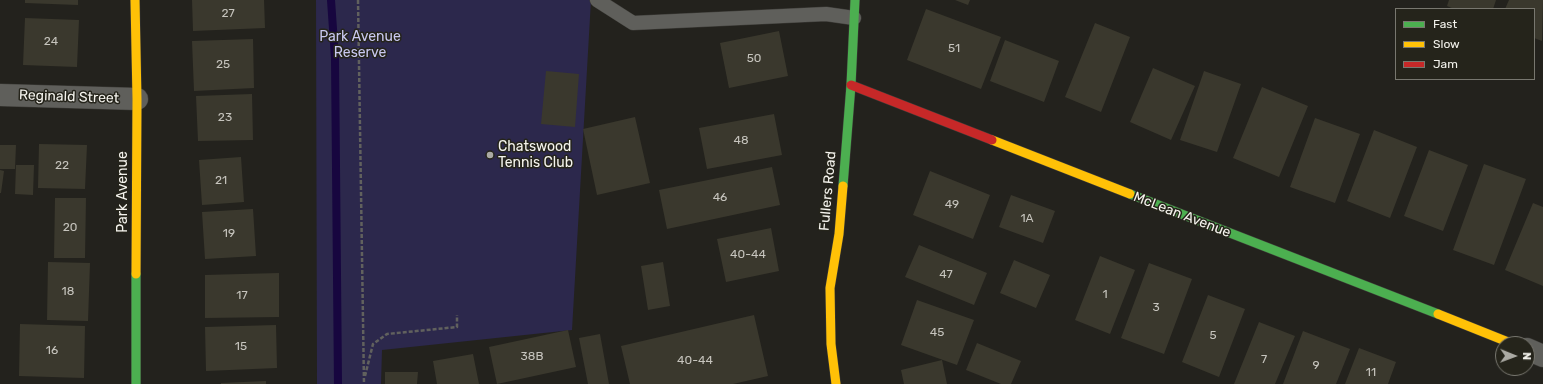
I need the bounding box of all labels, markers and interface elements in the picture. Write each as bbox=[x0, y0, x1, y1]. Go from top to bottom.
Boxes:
house number: 27 bbox=[221, 7, 235, 21]
legend bbox=[1395, 8, 1535, 80]
text: Fast bbox=[1433, 17, 1457, 31]
park label: Park Avenue Reserve bbox=[319, 29, 401, 62]
house number: 24 bbox=[44, 35, 58, 49]
text: Slow bbox=[1433, 37, 1460, 51]
house number: 51 bbox=[948, 42, 960, 56]
house number: 50 bbox=[747, 52, 761, 66]
text: Jam bbox=[1433, 57, 1458, 71]
house number: 25 bbox=[216, 58, 230, 72]
street label: Reginald Street bbox=[18, 87, 120, 107]
house number: 23 bbox=[218, 111, 232, 125]
house number: 48 bbox=[733, 134, 749, 148]
place label: Chatswood Tennis Club bbox=[498, 139, 573, 172]
marker: Chatswood Tennis Club bbox=[485, 150, 495, 160]
street label: Fullers Road bbox=[816, 150, 840, 232]
street label: Park Avenue bbox=[115, 151, 131, 233]
house number: 22 bbox=[55, 159, 69, 173]
house number: 21 bbox=[215, 174, 227, 188]
street label: McLean Avenue bbox=[1131, 189, 1233, 241]
house number: 46 bbox=[713, 191, 727, 205]
house number: 49 bbox=[945, 198, 959, 212]
house number: 1A bbox=[1020, 212, 1034, 226]
house number: 20 bbox=[63, 221, 77, 235]
house number: 19 bbox=[223, 227, 235, 241]
house number: 40-44 bbox=[730, 248, 766, 262]
house number: 47 bbox=[939, 268, 953, 282]
house number: 18 bbox=[62, 285, 74, 299]
house number: 1 bbox=[1102, 288, 1108, 302]
house number: 17 bbox=[236, 289, 248, 303]
house number: 3 bbox=[1152, 301, 1160, 315]
house number: 45 bbox=[930, 326, 944, 340]
house number: 5 bbox=[1209, 329, 1217, 343]
north arrow bbox=[1495, 336, 1535, 376]
house number: 15 bbox=[235, 340, 247, 354]
house number: 16 bbox=[46, 344, 58, 358]
house number: 38B bbox=[521, 350, 543, 364]
text: N bbox=[1520, 352, 1533, 360]
house number: 7 bbox=[1261, 353, 1267, 367]
house number: 40-44 bbox=[677, 354, 713, 368]
house number: 9 bbox=[1312, 359, 1320, 373]
house number: 11 bbox=[1366, 366, 1376, 380]

